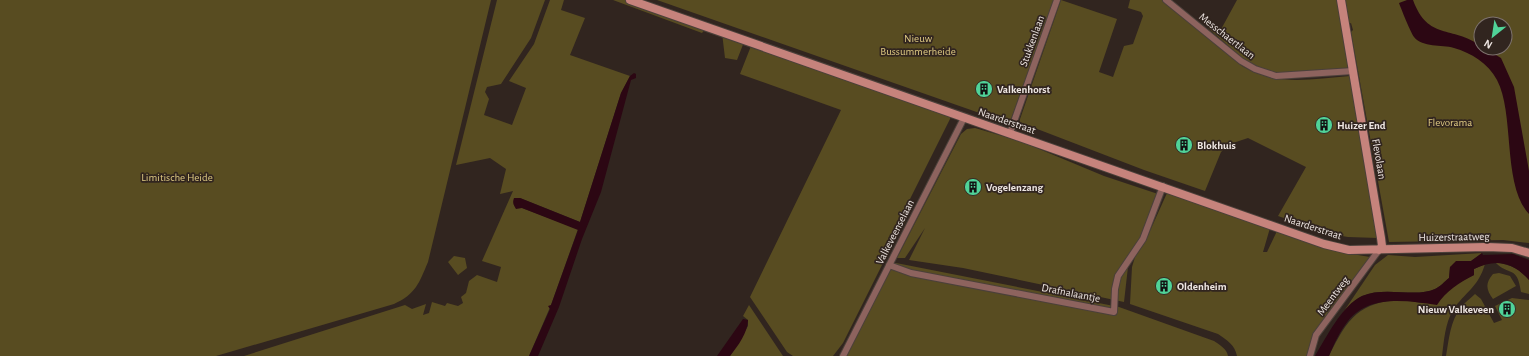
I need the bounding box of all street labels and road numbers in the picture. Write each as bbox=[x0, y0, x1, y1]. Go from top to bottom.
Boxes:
street label: Messchaertlaan bbox=[1197, 11, 1257, 61]
street label: Stukkenlaan bbox=[1018, 14, 1046, 68]
street label: Naarderstraat bbox=[977, 106, 1038, 136]
street label: Flevolaan bbox=[1370, 138, 1388, 180]
street label: Valkeveenselaan bbox=[874, 198, 916, 266]
street label: Naarderstraat bbox=[1283, 213, 1344, 242]
street label: Huizerstraatweg bbox=[1418, 231, 1490, 243]
street label: Meentweg bbox=[1315, 274, 1351, 317]
street label: Drafnalaantje bbox=[1041, 282, 1101, 304]

